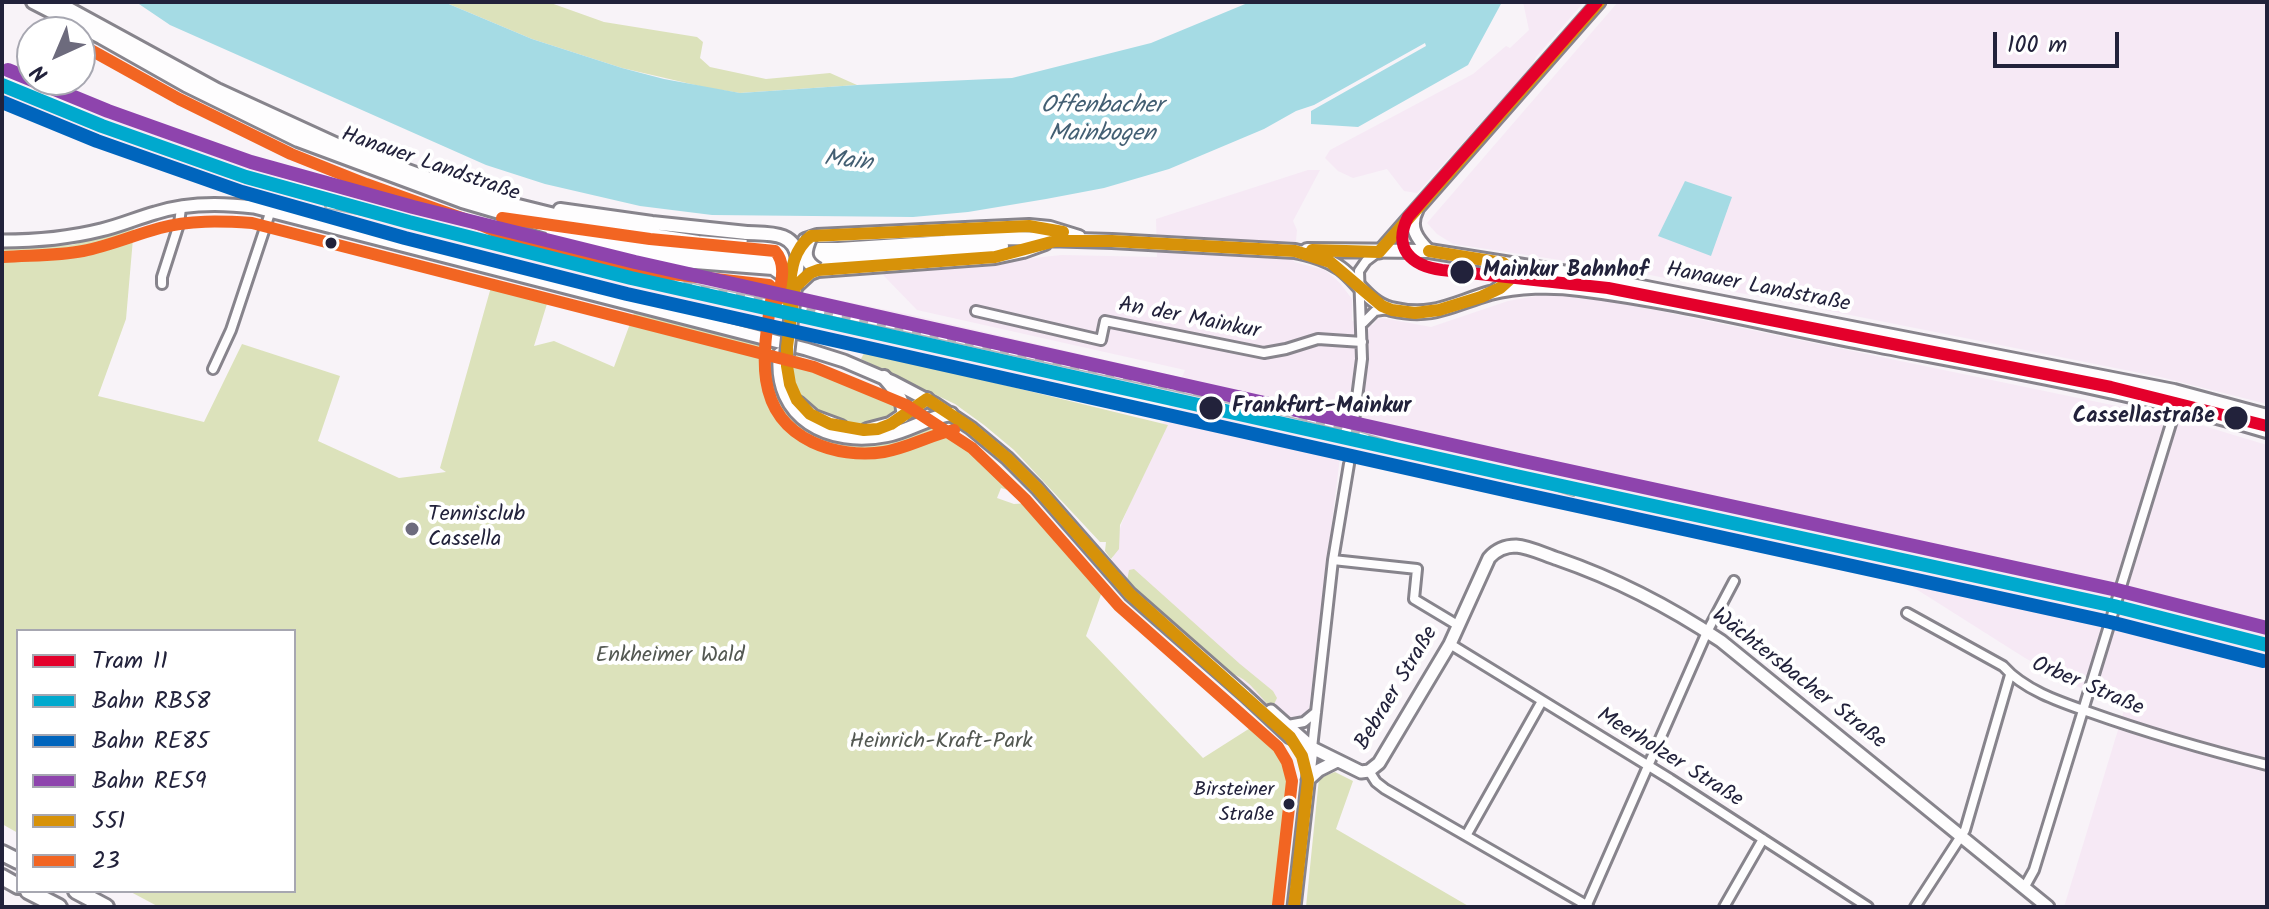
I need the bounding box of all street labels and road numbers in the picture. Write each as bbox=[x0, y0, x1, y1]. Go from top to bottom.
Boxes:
street label: Hanauer Landstraße bbox=[337, 123, 523, 209]
street label: Hanauer Landstraße bbox=[1664, 258, 1852, 320]
street label: An der Mainkur bbox=[1116, 293, 1262, 347]
street label: Wächtersbacher Straße bbox=[1705, 604, 1891, 756]
street label: Bebraer Straße bbox=[1351, 622, 1445, 756]
street label: Orber Straße bbox=[2027, 653, 2147, 723]
street label: Meerholzer Straße bbox=[1591, 703, 1747, 815]

